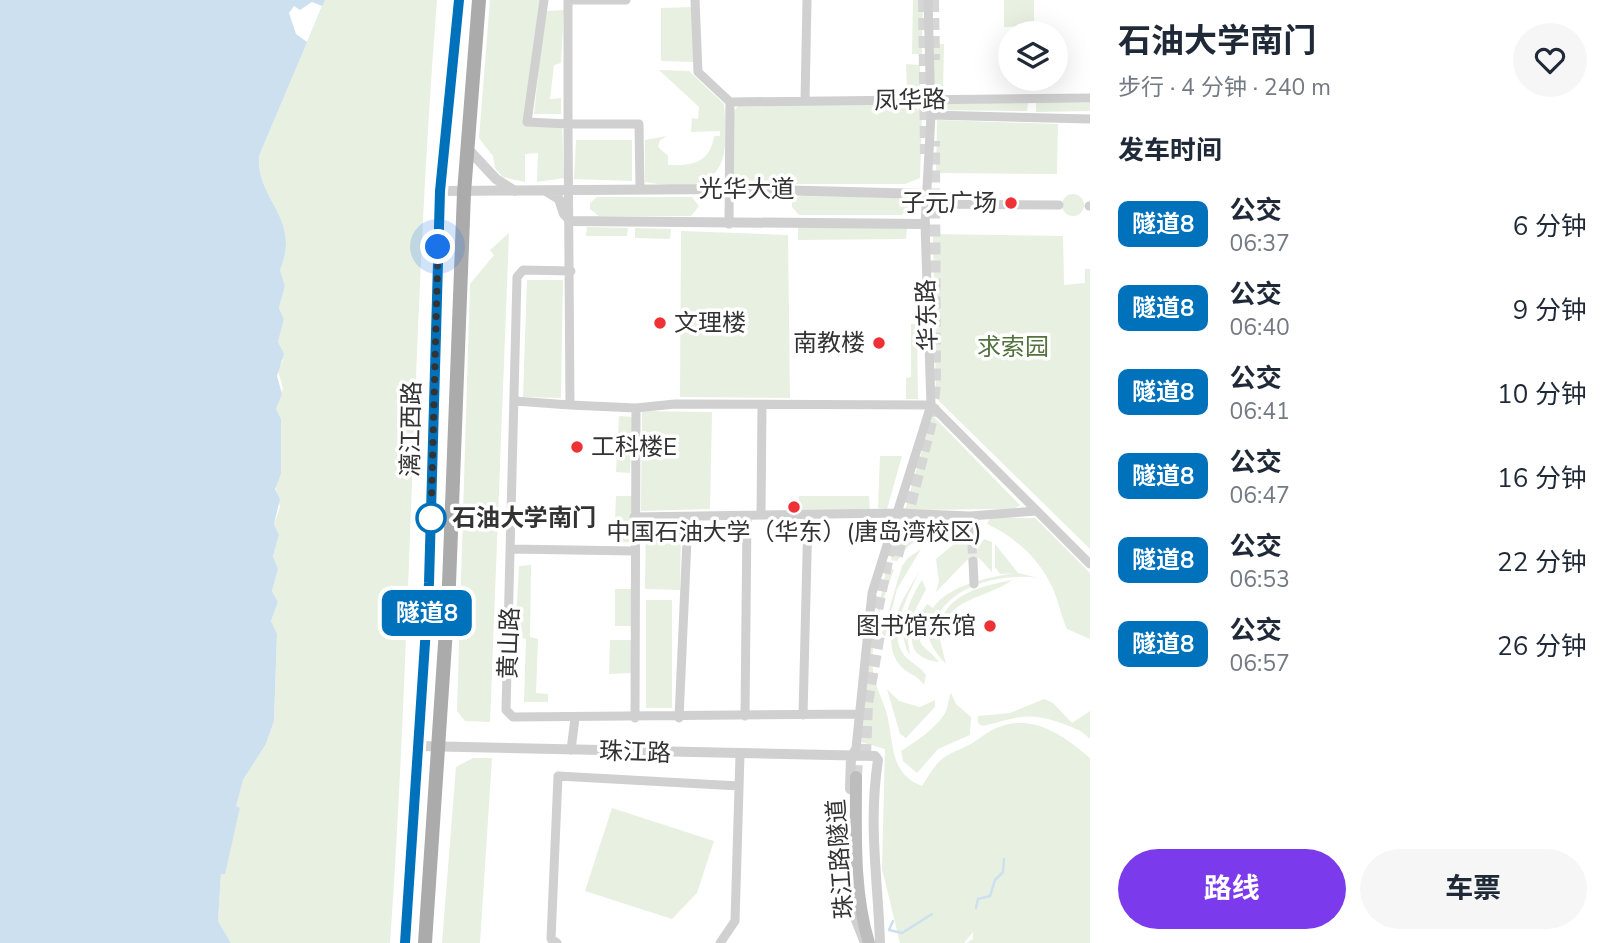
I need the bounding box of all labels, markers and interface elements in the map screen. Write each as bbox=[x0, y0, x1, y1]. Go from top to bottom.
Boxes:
text: 石油大学南门 bbox=[1118, 19, 1316, 64]
map controls bbox=[998, 21, 1068, 91]
button: layers bbox=[998, 21, 1068, 91]
button: heart bbox=[1513, 23, 1587, 97]
text: 步行 · 4 分钟 · 240 m bbox=[1118, 72, 1331, 103]
street label: 凤华路 bbox=[874, 83, 946, 117]
text: 发车时间 bbox=[1118, 133, 1222, 168]
street label: 光华大道 bbox=[699, 173, 795, 205]
place label: 子元广场 bbox=[901, 187, 997, 219]
text: 公交 bbox=[1229, 193, 1281, 228]
marker: 子元广场 bbox=[1003, 195, 1019, 211]
text: 隧道8 bbox=[1132, 208, 1194, 240]
text: 6 分钟 bbox=[1513, 209, 1587, 244]
text: 06:37 bbox=[1229, 228, 1290, 259]
your location bbox=[420, 229, 455, 264]
text: 公交 bbox=[1229, 277, 1281, 312]
street label: 华东路 bbox=[910, 278, 944, 352]
text: 隧道8 bbox=[1132, 292, 1194, 324]
text: 9 分钟 bbox=[1513, 293, 1587, 328]
place label: 文理楼 bbox=[674, 307, 746, 339]
text: 06:40 bbox=[1229, 312, 1290, 343]
marker: 文理楼 bbox=[652, 315, 668, 331]
place label: 南教楼 bbox=[793, 327, 865, 359]
park label: 求索园 bbox=[977, 331, 1049, 363]
marker: 南教楼 bbox=[871, 335, 887, 351]
text: 公交 bbox=[1229, 361, 1281, 396]
text: 隧道8 bbox=[1132, 376, 1194, 408]
text: 10 分钟 bbox=[1497, 377, 1587, 412]
street label: 漓江西路 bbox=[394, 381, 428, 477]
text: 06:41 bbox=[1229, 396, 1290, 427]
place label: 工科楼E bbox=[591, 431, 677, 463]
marker: 工科楼E bbox=[569, 439, 585, 455]
text: 公交 bbox=[1229, 445, 1281, 480]
text: 隧道8 bbox=[1132, 460, 1194, 492]
text: 16 分钟 bbox=[1497, 461, 1587, 496]
text: 06:47 bbox=[1229, 480, 1290, 511]
marker: 中国石油大学（华东）(唐岛湾校区) bbox=[786, 499, 802, 515]
place label: 石油大学南门 bbox=[452, 502, 596, 534]
marker: 石油大学南门 bbox=[416, 503, 446, 533]
place label: 中国石油大学（华东）(唐岛湾校区) bbox=[606, 516, 982, 548]
text: 公交 bbox=[1229, 529, 1281, 564]
text: 隧道8 bbox=[1132, 544, 1194, 576]
text: 22 分钟 bbox=[1497, 545, 1587, 580]
text: 06:53 bbox=[1229, 564, 1290, 595]
line badge: 隧道8 bbox=[387, 590, 467, 636]
text: 隧道8 bbox=[396, 597, 458, 629]
street label: 黄山路 bbox=[492, 606, 526, 680]
place label: 图书馆东馆 bbox=[856, 610, 976, 642]
text: 公交 bbox=[1229, 613, 1281, 648]
marker: 图书馆东馆 bbox=[982, 618, 998, 634]
text: 隧道8 bbox=[1132, 628, 1194, 660]
text: 26 分钟 bbox=[1497, 629, 1587, 664]
text: 06:57 bbox=[1229, 648, 1290, 679]
street label: 珠江路 bbox=[598, 735, 672, 769]
street label: 珠江路隧道 bbox=[820, 798, 860, 920]
button: 路线 bbox=[1118, 849, 1346, 929]
button: 车票 bbox=[1360, 849, 1587, 929]

